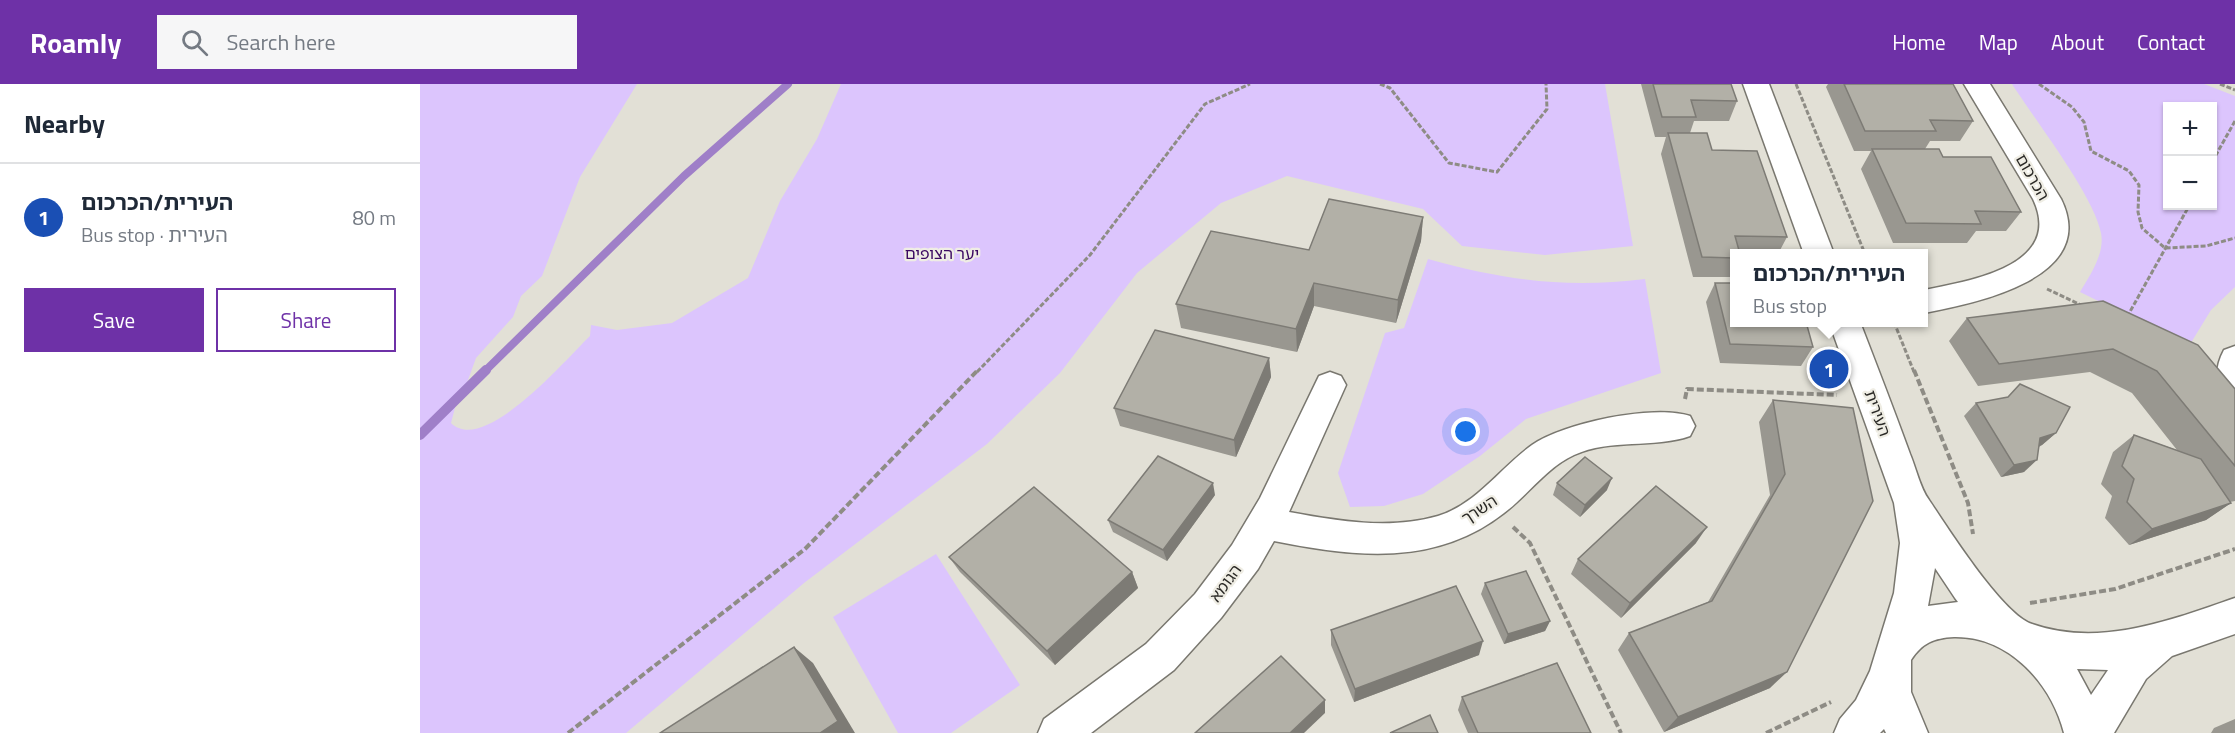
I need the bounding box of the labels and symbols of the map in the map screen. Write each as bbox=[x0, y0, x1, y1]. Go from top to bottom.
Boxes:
street label: הכרכום bbox=[2010, 149, 2056, 205]
park label: יער הצופים bbox=[905, 241, 979, 265]
pin: 1 bbox=[1810, 346, 1848, 392]
street label: העירית bbox=[1859, 387, 1897, 439]
your location bbox=[1451, 417, 1480, 446]
street label: השרך bbox=[1456, 488, 1502, 530]
street label: הגומא bbox=[1203, 559, 1247, 607]

